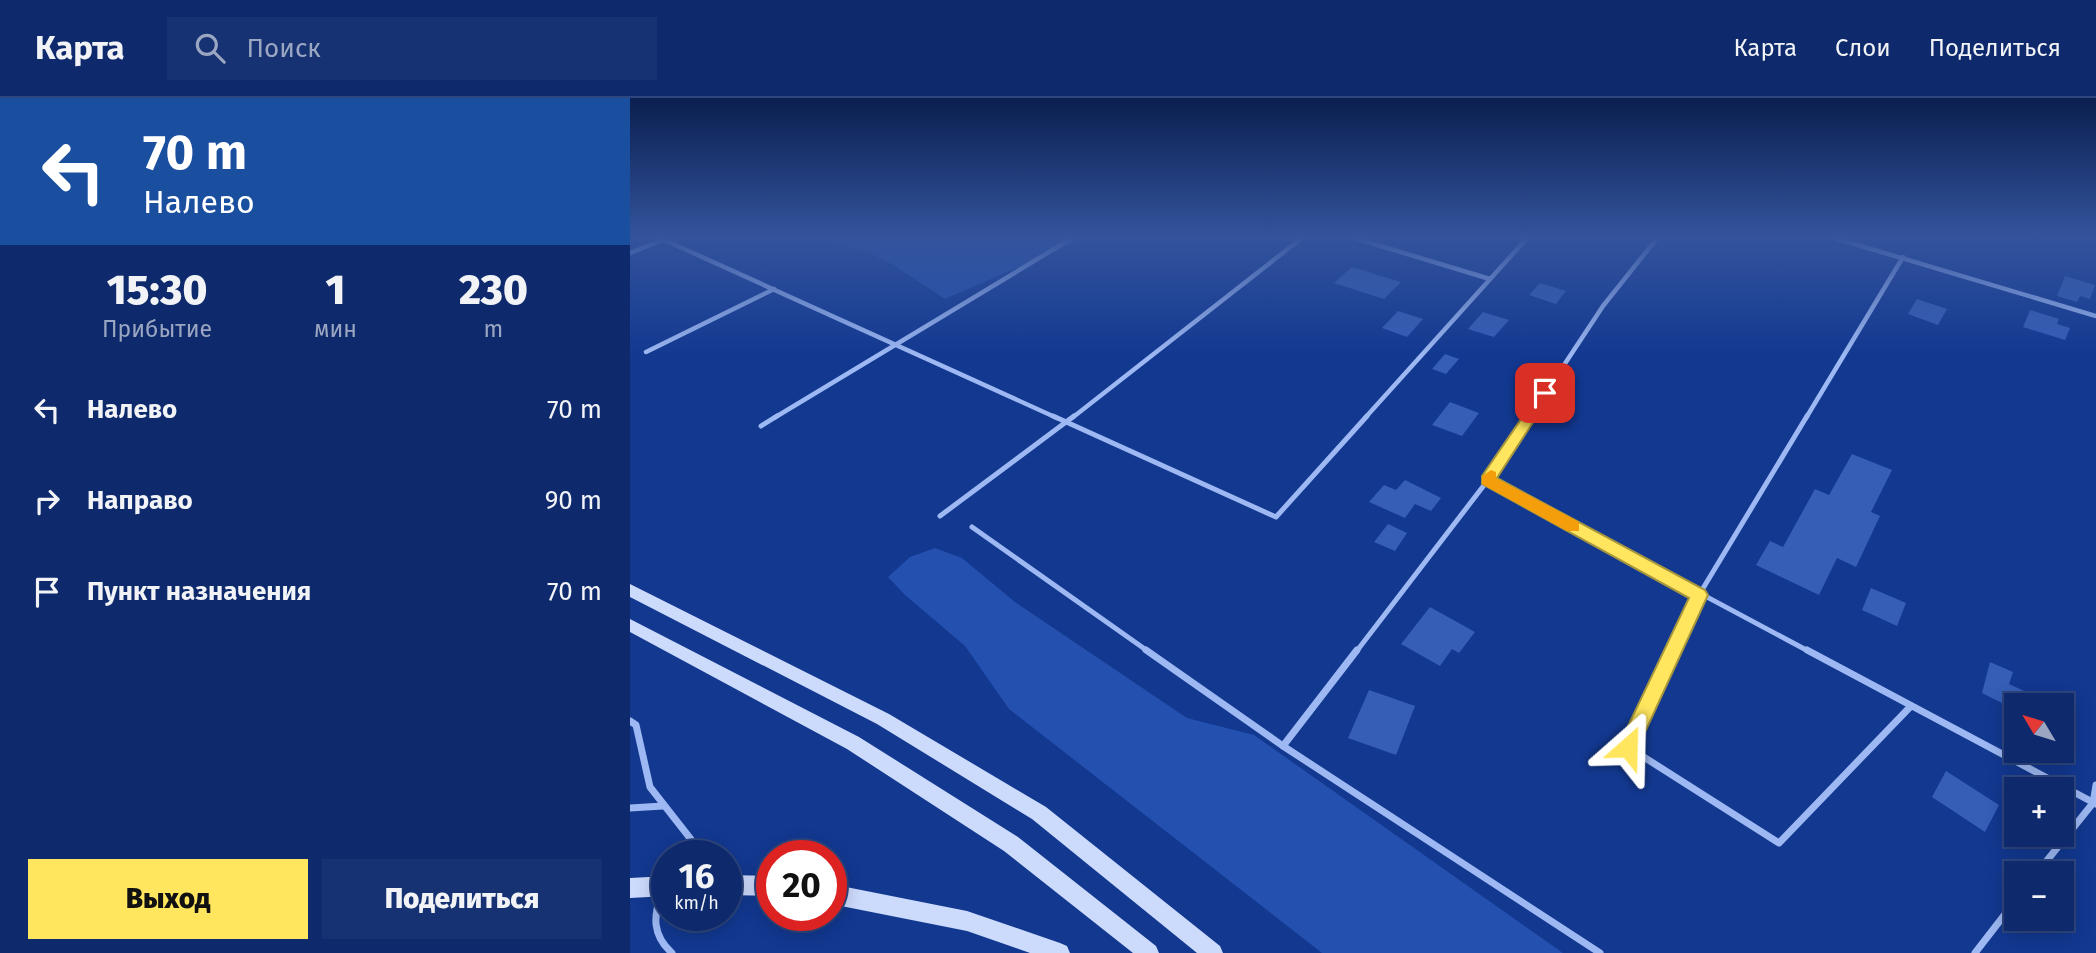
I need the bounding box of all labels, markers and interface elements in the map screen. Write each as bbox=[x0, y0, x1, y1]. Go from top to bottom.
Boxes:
search box bbox=[167, 17, 657, 80]
text: Карта bbox=[35, 28, 125, 68]
icon: search bbox=[191, 29, 229, 67]
text: Поиск bbox=[247, 33, 321, 64]
text: Карта bbox=[1733, 34, 1797, 62]
text: Слои bbox=[1835, 34, 1891, 62]
text: Поделиться bbox=[1929, 34, 2061, 62]
text: 70 m bbox=[143, 123, 247, 182]
icon: left bbox=[28, 126, 119, 217]
text: Налево bbox=[143, 183, 255, 221]
text: 15:30 bbox=[107, 265, 207, 315]
text: 1 bbox=[326, 265, 345, 315]
text: 230 bbox=[459, 265, 528, 315]
text: Прибытие bbox=[102, 315, 212, 343]
text: мин bbox=[314, 315, 357, 343]
text: m bbox=[484, 315, 503, 343]
pin bbox=[1515, 363, 1575, 423]
icon: arrive bbox=[1526, 374, 1564, 412]
icon: left bbox=[28, 391, 66, 429]
text: Налево bbox=[87, 394, 177, 425]
text: 70 m bbox=[547, 394, 602, 425]
icon: right bbox=[28, 482, 66, 520]
text: Направо bbox=[87, 485, 193, 516]
text: 90 m bbox=[545, 485, 602, 516]
icon: arrive bbox=[28, 573, 66, 611]
text: Пункт назначения bbox=[87, 576, 311, 607]
text: 70 m bbox=[547, 576, 602, 607]
north arrow bbox=[2004, 693, 2074, 763]
map controls bbox=[2004, 693, 2074, 931]
position arrow bbox=[1591, 710, 1665, 784]
button: + bbox=[2004, 777, 2074, 847]
speed limit sign: 20 bbox=[756, 840, 847, 931]
text: 16 bbox=[679, 855, 714, 897]
button: Выход bbox=[28, 859, 308, 939]
button: Поделиться bbox=[322, 859, 602, 939]
button: − bbox=[2004, 861, 2074, 931]
text: km/h bbox=[674, 892, 719, 914]

